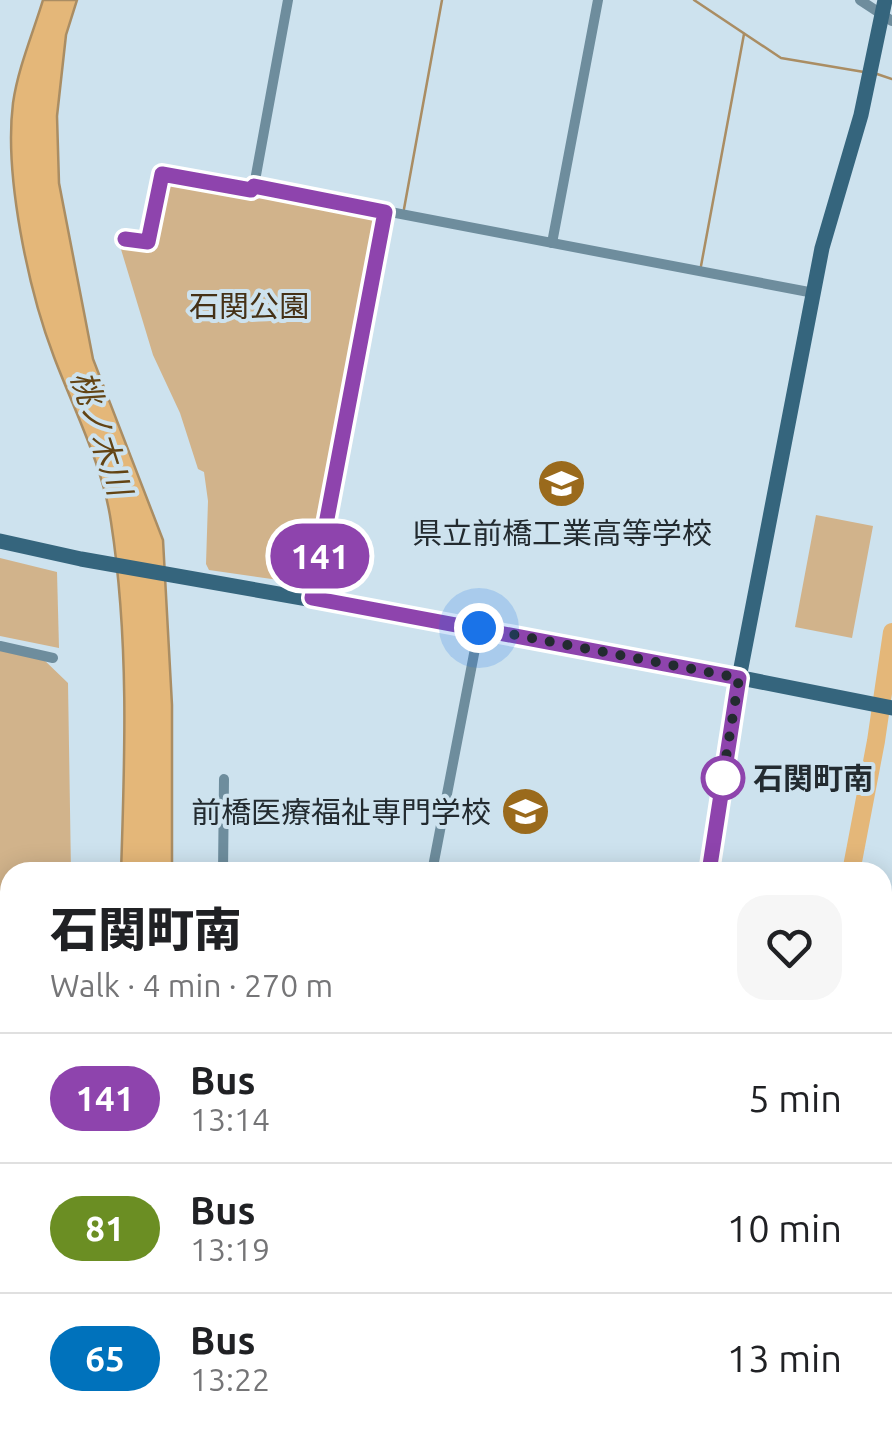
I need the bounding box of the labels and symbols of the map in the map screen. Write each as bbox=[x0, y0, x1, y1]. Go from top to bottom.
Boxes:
park label: 石関公園 bbox=[189, 289, 309, 323]
water label: 桃ノ木川 bbox=[65, 367, 140, 502]
school or university icon: 県立前橋工業高等学校 bbox=[536, 458, 588, 510]
place label: 県立前橋工業高等学校 bbox=[412, 516, 712, 550]
line badge: 141 bbox=[262, 524, 378, 588]
your location bbox=[454, 603, 504, 653]
marker: 石関町南 bbox=[702, 757, 744, 799]
place label: 石関町南 bbox=[753, 761, 873, 795]
school or university icon: 前橋医療福祉専門学校 bbox=[500, 786, 552, 838]
place label: 前橋医療福祉専門学校 bbox=[191, 795, 491, 829]

